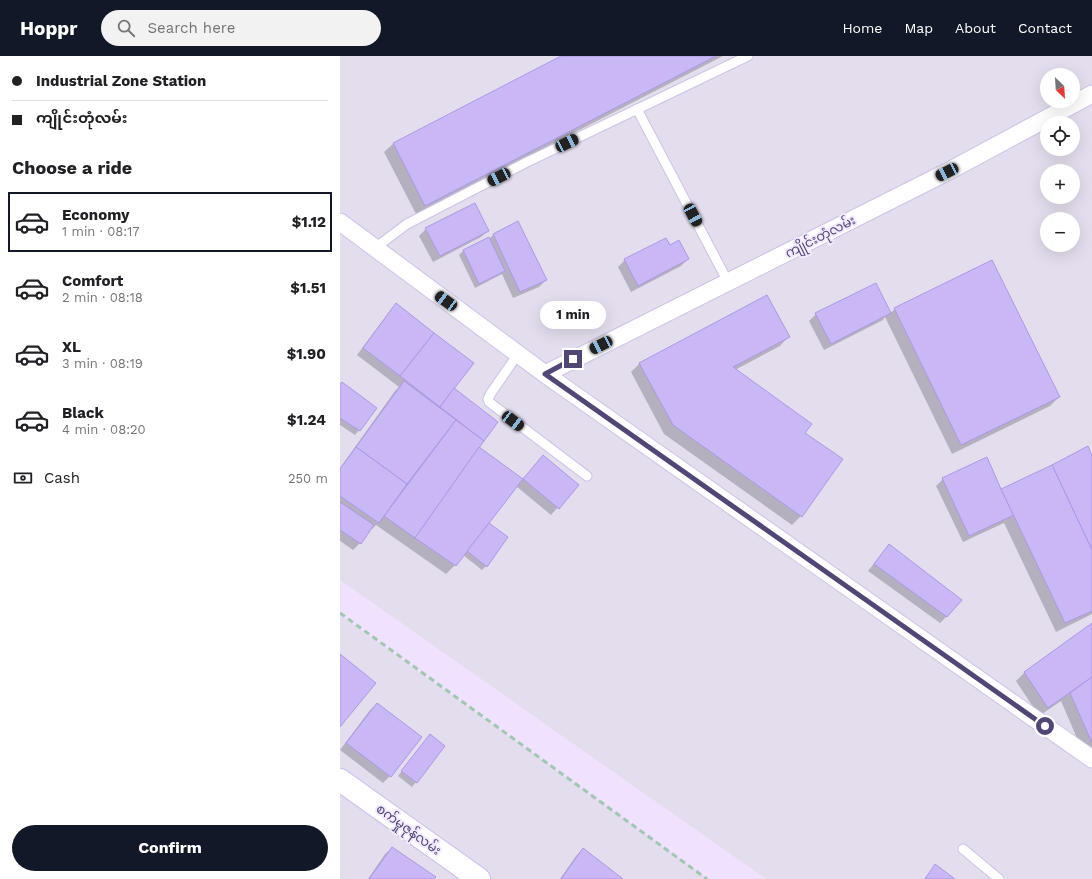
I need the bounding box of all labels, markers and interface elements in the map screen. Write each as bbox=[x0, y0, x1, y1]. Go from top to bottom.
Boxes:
search box bbox=[101, 10, 381, 46]
text: Hoppr bbox=[20, 17, 77, 40]
icon: search bbox=[115, 17, 137, 39]
text: Search here bbox=[147, 19, 235, 37]
text: Home bbox=[842, 20, 882, 36]
text: Map bbox=[904, 20, 933, 36]
text: About bbox=[955, 20, 996, 36]
text: Contact bbox=[1018, 20, 1072, 36]
north arrow bbox=[1040, 68, 1080, 108]
map controls bbox=[1040, 68, 1080, 252]
text: Industrial Zone Station bbox=[36, 72, 206, 90]
text: ကျိုင်းတုံလမ်း bbox=[36, 109, 128, 127]
button: locate bbox=[1040, 116, 1080, 156]
car bbox=[554, 132, 580, 154]
text: Choose a ride bbox=[12, 157, 132, 178]
car bbox=[934, 161, 960, 183]
button: + bbox=[1040, 164, 1080, 204]
car bbox=[486, 166, 512, 188]
car bbox=[682, 202, 704, 228]
icon: car bbox=[14, 204, 50, 240]
text: Economy bbox=[62, 206, 129, 224]
street label: ကျိုင်းတုံလမ်း bbox=[782, 211, 859, 263]
button: − bbox=[1040, 212, 1080, 252]
text: $1.12 bbox=[292, 213, 326, 231]
text: 1 min · 08:17 bbox=[62, 224, 140, 239]
icon: car bbox=[14, 270, 50, 306]
text: Comfort bbox=[62, 272, 123, 290]
text: $1.51 bbox=[290, 279, 326, 297]
car bbox=[433, 289, 459, 313]
text: 2 min · 08:18 bbox=[62, 290, 143, 305]
callout: 1 min bbox=[540, 301, 606, 329]
text: 1 min bbox=[556, 307, 590, 322]
car bbox=[588, 334, 614, 356]
icon: car bbox=[14, 336, 50, 372]
text: XL bbox=[62, 338, 81, 356]
text: $1.90 bbox=[287, 345, 326, 363]
route end bbox=[564, 350, 582, 368]
text: 3 min · 08:19 bbox=[62, 356, 143, 371]
icon: car bbox=[14, 402, 50, 438]
text: Black bbox=[62, 404, 104, 422]
car bbox=[500, 409, 526, 433]
text: $1.24 bbox=[287, 411, 326, 429]
text: 4 min · 08:20 bbox=[62, 422, 146, 437]
icon: cash bbox=[12, 467, 34, 489]
text: Cash bbox=[44, 469, 80, 487]
text: 250 m bbox=[288, 471, 328, 486]
route start bbox=[1036, 717, 1054, 735]
street label: စက်မှုဇုန်လမ်း bbox=[372, 800, 445, 860]
button: Confirm bbox=[12, 825, 328, 871]

